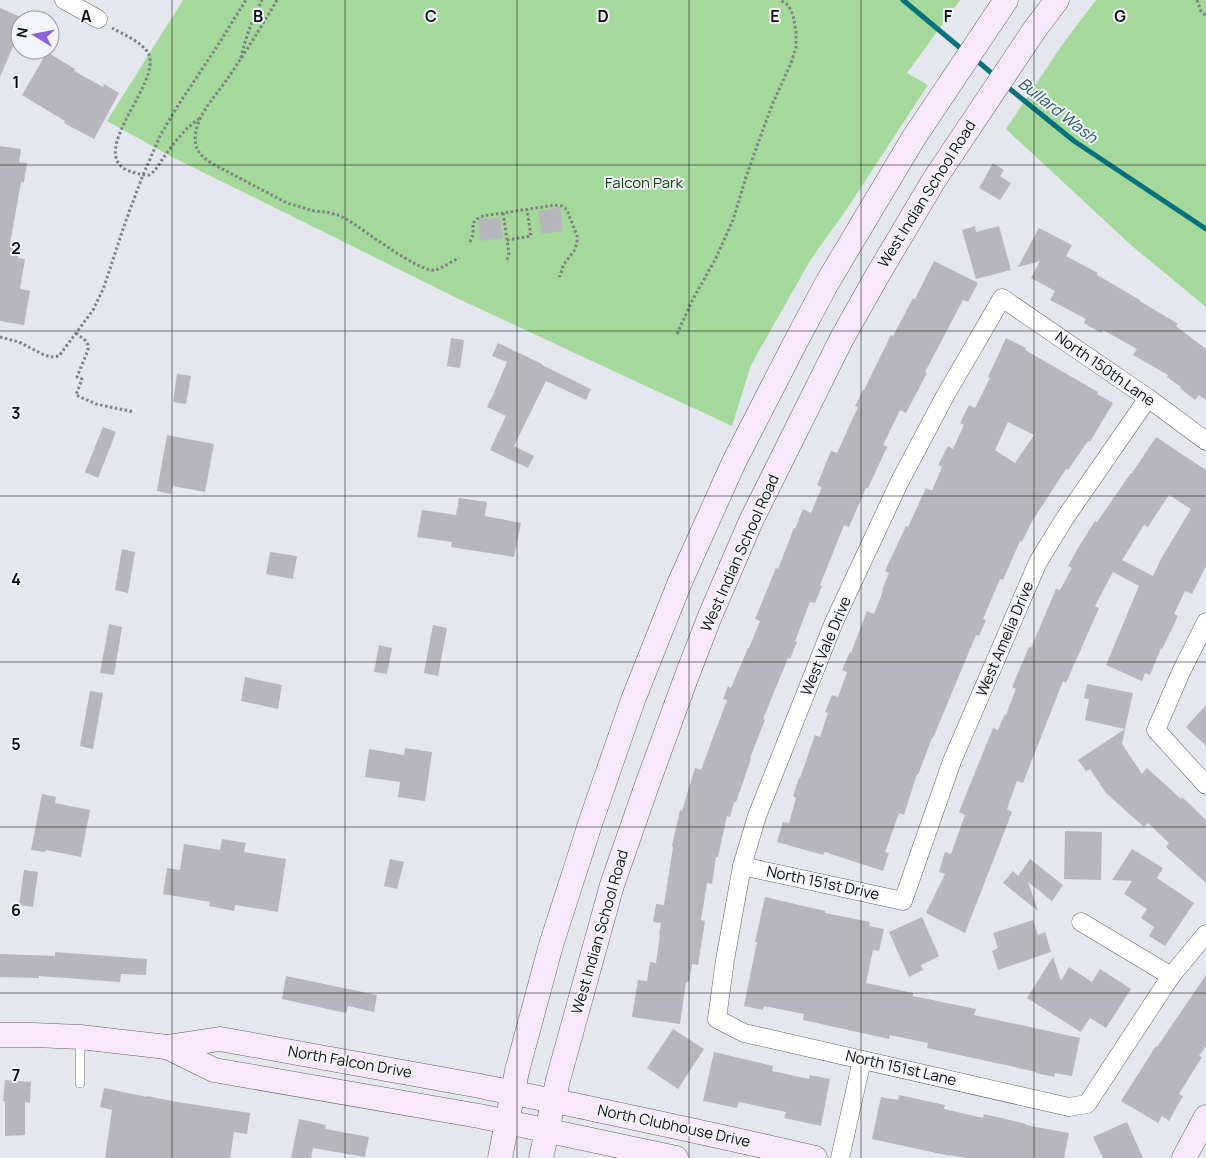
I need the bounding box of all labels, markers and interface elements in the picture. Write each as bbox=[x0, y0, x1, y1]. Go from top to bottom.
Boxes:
text: A bbox=[81, 5, 92, 27]
text: B bbox=[253, 5, 263, 27]
text: C bbox=[425, 5, 437, 27]
text: D bbox=[597, 5, 609, 27]
text: E bbox=[770, 5, 780, 27]
text: F bbox=[944, 5, 953, 27]
text: G bbox=[1114, 5, 1126, 27]
north arrow bbox=[10, 10, 60, 60]
text: N bbox=[11, 26, 32, 39]
text: 1 bbox=[12, 71, 20, 93]
water label: Bullard Wash bbox=[1014, 72, 1103, 148]
street label: West Indian School Road bbox=[873, 116, 981, 271]
park label: Falcon Park bbox=[605, 172, 683, 193]
text: 2 bbox=[11, 237, 21, 259]
street label: North 150th Lane bbox=[1051, 326, 1160, 411]
text: 3 bbox=[11, 402, 21, 424]
street label: West Indian School Road bbox=[695, 471, 784, 635]
text: 4 bbox=[11, 568, 21, 590]
street label: West Amelia Drive bbox=[971, 578, 1038, 700]
street label: West Vale Drive bbox=[795, 593, 856, 699]
text: 5 bbox=[11, 733, 21, 755]
street label: West Indian School Road bbox=[566, 847, 633, 1016]
street label: North 151st Drive bbox=[765, 860, 882, 905]
text: 6 bbox=[11, 899, 21, 921]
street label: North Falcon Drive bbox=[286, 1040, 414, 1083]
street label: North 151st Lane bbox=[844, 1045, 959, 1091]
text: 7 bbox=[12, 1064, 20, 1086]
street label: North Clubhouse Drive bbox=[596, 1099, 753, 1152]

